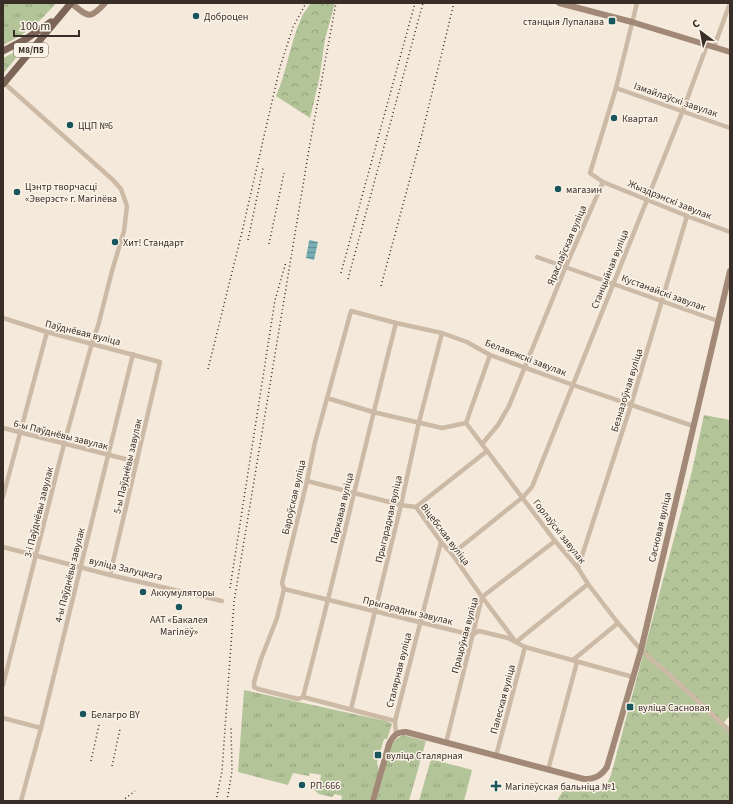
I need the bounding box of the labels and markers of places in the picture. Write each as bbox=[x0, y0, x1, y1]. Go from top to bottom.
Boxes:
place label: Доброцен bbox=[204, 10, 248, 24]
marker: Доброцен bbox=[191, 11, 201, 21]
place label: станцыя Лупалава bbox=[523, 15, 604, 29]
marker: станцыя Лупалава bbox=[607, 16, 617, 26]
place label: Квартал bbox=[622, 112, 658, 126]
marker: Квартал bbox=[609, 113, 619, 123]
place label: ЦЦП №6 bbox=[78, 119, 113, 133]
marker: ЦЦП №6 bbox=[65, 120, 75, 130]
place label: Цэнтр творчасці «Эверэст» г. Магілёва bbox=[25, 180, 117, 206]
place label: магазин bbox=[566, 183, 602, 197]
marker: магазин bbox=[553, 184, 563, 194]
marker: Цэнтр творчасці «Эверэст» г. Магілёва bbox=[12, 187, 22, 197]
place label: Хит! Стандарт bbox=[123, 236, 185, 250]
marker: Хит! Стандарт bbox=[110, 237, 120, 247]
place label: Аккумуляторы bbox=[151, 586, 214, 600]
marker: Аккумуляторы bbox=[138, 587, 148, 597]
marker: ААТ «Бакалея Магілёў» bbox=[174, 602, 184, 612]
place label: ААТ «Бакалея Магілёў» bbox=[150, 613, 208, 639]
place label: вуліца Сасновая bbox=[638, 701, 710, 715]
marker: вуліца Сасновая bbox=[625, 702, 635, 712]
place label: Белагро BY bbox=[91, 708, 140, 722]
marker: Белагро BY bbox=[78, 709, 88, 719]
place label: вуліца Сталярная bbox=[386, 749, 463, 763]
marker: вуліца Сталярная bbox=[373, 750, 383, 760]
place label: РП-666 bbox=[310, 779, 340, 793]
marker: РП-666 bbox=[297, 780, 307, 790]
marker: Магілёўская бальніца №1 bbox=[490, 780, 502, 792]
place label: Магілёўская бальніца №1 bbox=[505, 780, 616, 794]

